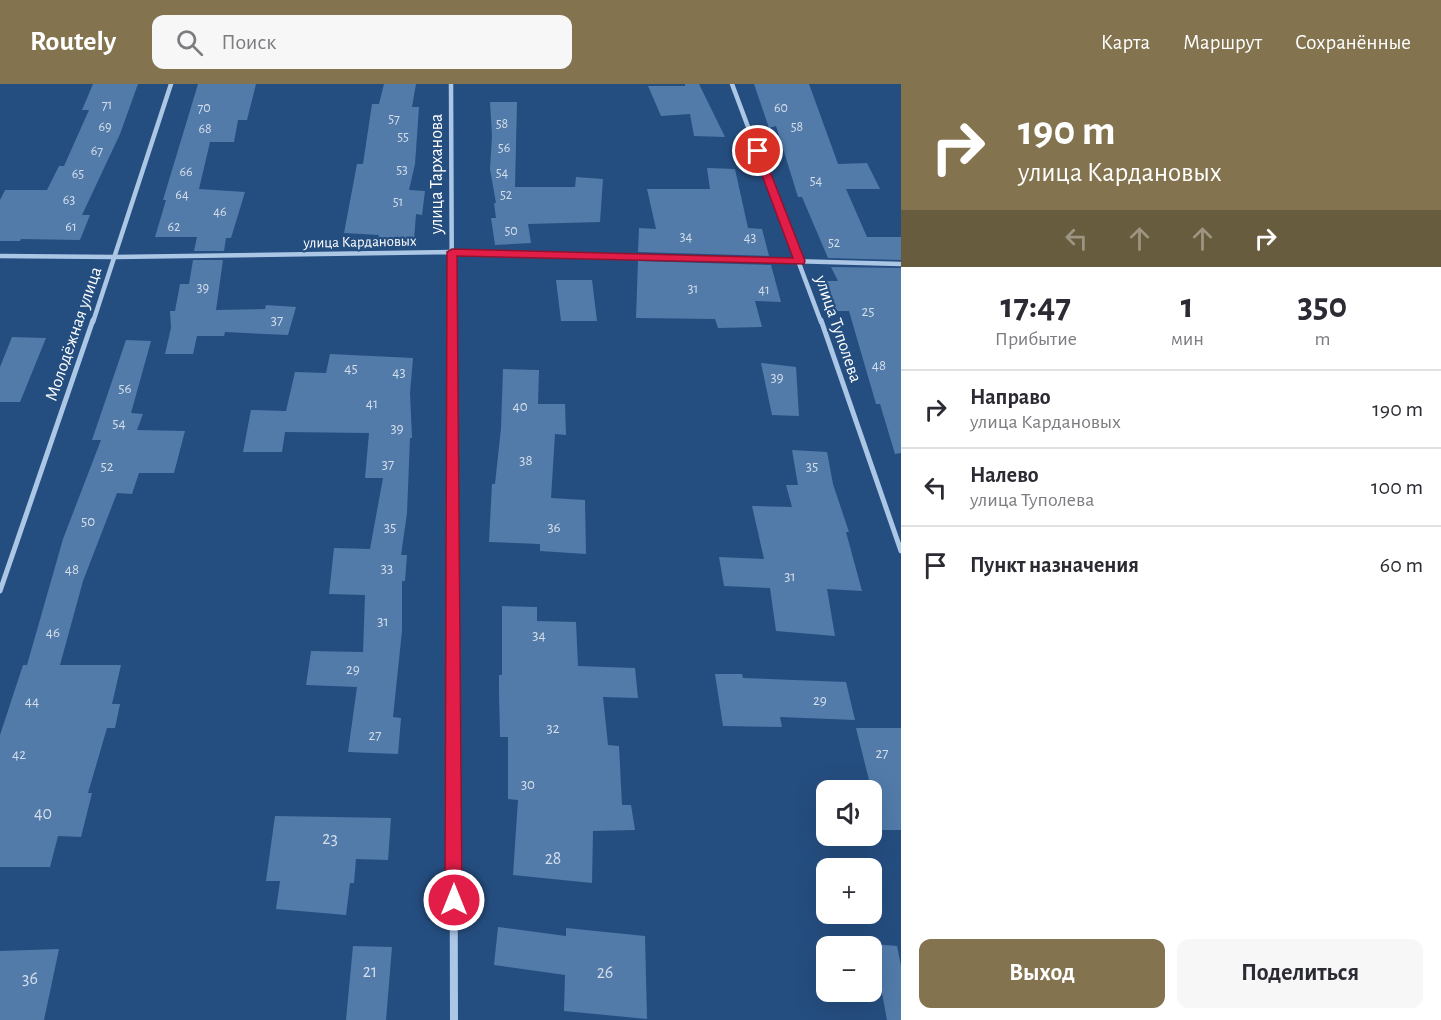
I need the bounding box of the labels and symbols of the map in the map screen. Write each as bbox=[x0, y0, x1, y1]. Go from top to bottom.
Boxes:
house number: 71 bbox=[102, 98, 112, 112]
house number: 70 bbox=[197, 101, 211, 115]
house number: 60 bbox=[774, 101, 788, 115]
house number: 57 bbox=[388, 112, 400, 126]
street label: улица Тарханова bbox=[428, 114, 446, 235]
house number: 58 bbox=[496, 117, 508, 131]
house number: 69 bbox=[98, 120, 112, 134]
house number: 58 bbox=[791, 120, 803, 134]
house number: 68 bbox=[198, 122, 212, 136]
pin bbox=[732, 125, 783, 176]
house number: 55 bbox=[397, 130, 409, 144]
house number: 56 bbox=[498, 141, 510, 155]
house number: 67 bbox=[91, 144, 103, 158]
house number: 53 bbox=[396, 163, 408, 177]
house number: 66 bbox=[179, 165, 193, 179]
house number: 54 bbox=[496, 166, 509, 180]
house number: 65 bbox=[72, 167, 84, 181]
house number: 54 bbox=[810, 174, 823, 188]
house number: 64 bbox=[175, 188, 189, 202]
house number: 52 bbox=[500, 188, 512, 202]
house number: 63 bbox=[63, 193, 75, 207]
house number: 51 bbox=[393, 195, 403, 209]
house number: 46 bbox=[213, 205, 227, 219]
house number: 61 bbox=[65, 220, 77, 234]
house number: 62 bbox=[168, 220, 180, 234]
house number: 50 bbox=[504, 224, 518, 238]
house number: 34 bbox=[680, 230, 693, 244]
house number: 43 bbox=[744, 231, 756, 245]
street label: улица Кардановых bbox=[302, 234, 417, 251]
house number: 52 bbox=[828, 236, 840, 250]
street label: Молодёжная улица bbox=[43, 265, 105, 403]
street label: улица Туполева bbox=[811, 272, 865, 385]
house number: 39 bbox=[197, 281, 209, 295]
house number: 31 bbox=[688, 282, 698, 296]
house number: 41 bbox=[758, 283, 770, 297]
house number: 25 bbox=[861, 304, 875, 319]
house number: 37 bbox=[271, 313, 283, 328]
house number: 48 bbox=[872, 358, 886, 373]
house number: 45 bbox=[344, 361, 358, 376]
house number: 43 bbox=[392, 365, 406, 380]
house number: 39 bbox=[770, 370, 784, 385]
house number: 56 bbox=[118, 381, 132, 396]
house number: 41 bbox=[366, 396, 378, 411]
house number: 40 bbox=[512, 399, 528, 414]
house number: 54 bbox=[112, 416, 126, 431]
house number: 39 bbox=[390, 421, 404, 436]
house number: 38 bbox=[519, 453, 533, 468]
house number: 37 bbox=[382, 457, 394, 472]
house number: 52 bbox=[100, 459, 114, 474]
house number: 35 bbox=[806, 459, 818, 474]
house number: 50 bbox=[81, 514, 95, 529]
house number: 35 bbox=[384, 520, 396, 535]
house number: 36 bbox=[547, 520, 561, 535]
house number: 33 bbox=[381, 561, 393, 576]
house number: 48 bbox=[65, 562, 79, 577]
house number: 31 bbox=[784, 569, 796, 584]
house number: 31 bbox=[377, 614, 389, 629]
house number: 46 bbox=[46, 625, 60, 640]
house number: 34 bbox=[532, 628, 546, 643]
house number: 29 bbox=[346, 662, 360, 677]
house number: 29 bbox=[813, 693, 827, 708]
house number: 44 bbox=[25, 694, 39, 709]
house number: 32 bbox=[546, 721, 560, 736]
house number: 27 bbox=[368, 728, 382, 743]
house number: 27 bbox=[875, 746, 889, 761]
house number: 42 bbox=[12, 747, 26, 762]
house number: 30 bbox=[521, 777, 535, 792]
house number: 40 bbox=[34, 805, 52, 823]
house number: 23 bbox=[322, 830, 338, 848]
house number: 28 bbox=[545, 850, 561, 868]
position arrow bbox=[422, 868, 486, 932]
house number: 21 bbox=[363, 963, 377, 981]
house number: 26 bbox=[597, 964, 613, 982]
house number: 36 bbox=[22, 970, 38, 988]

